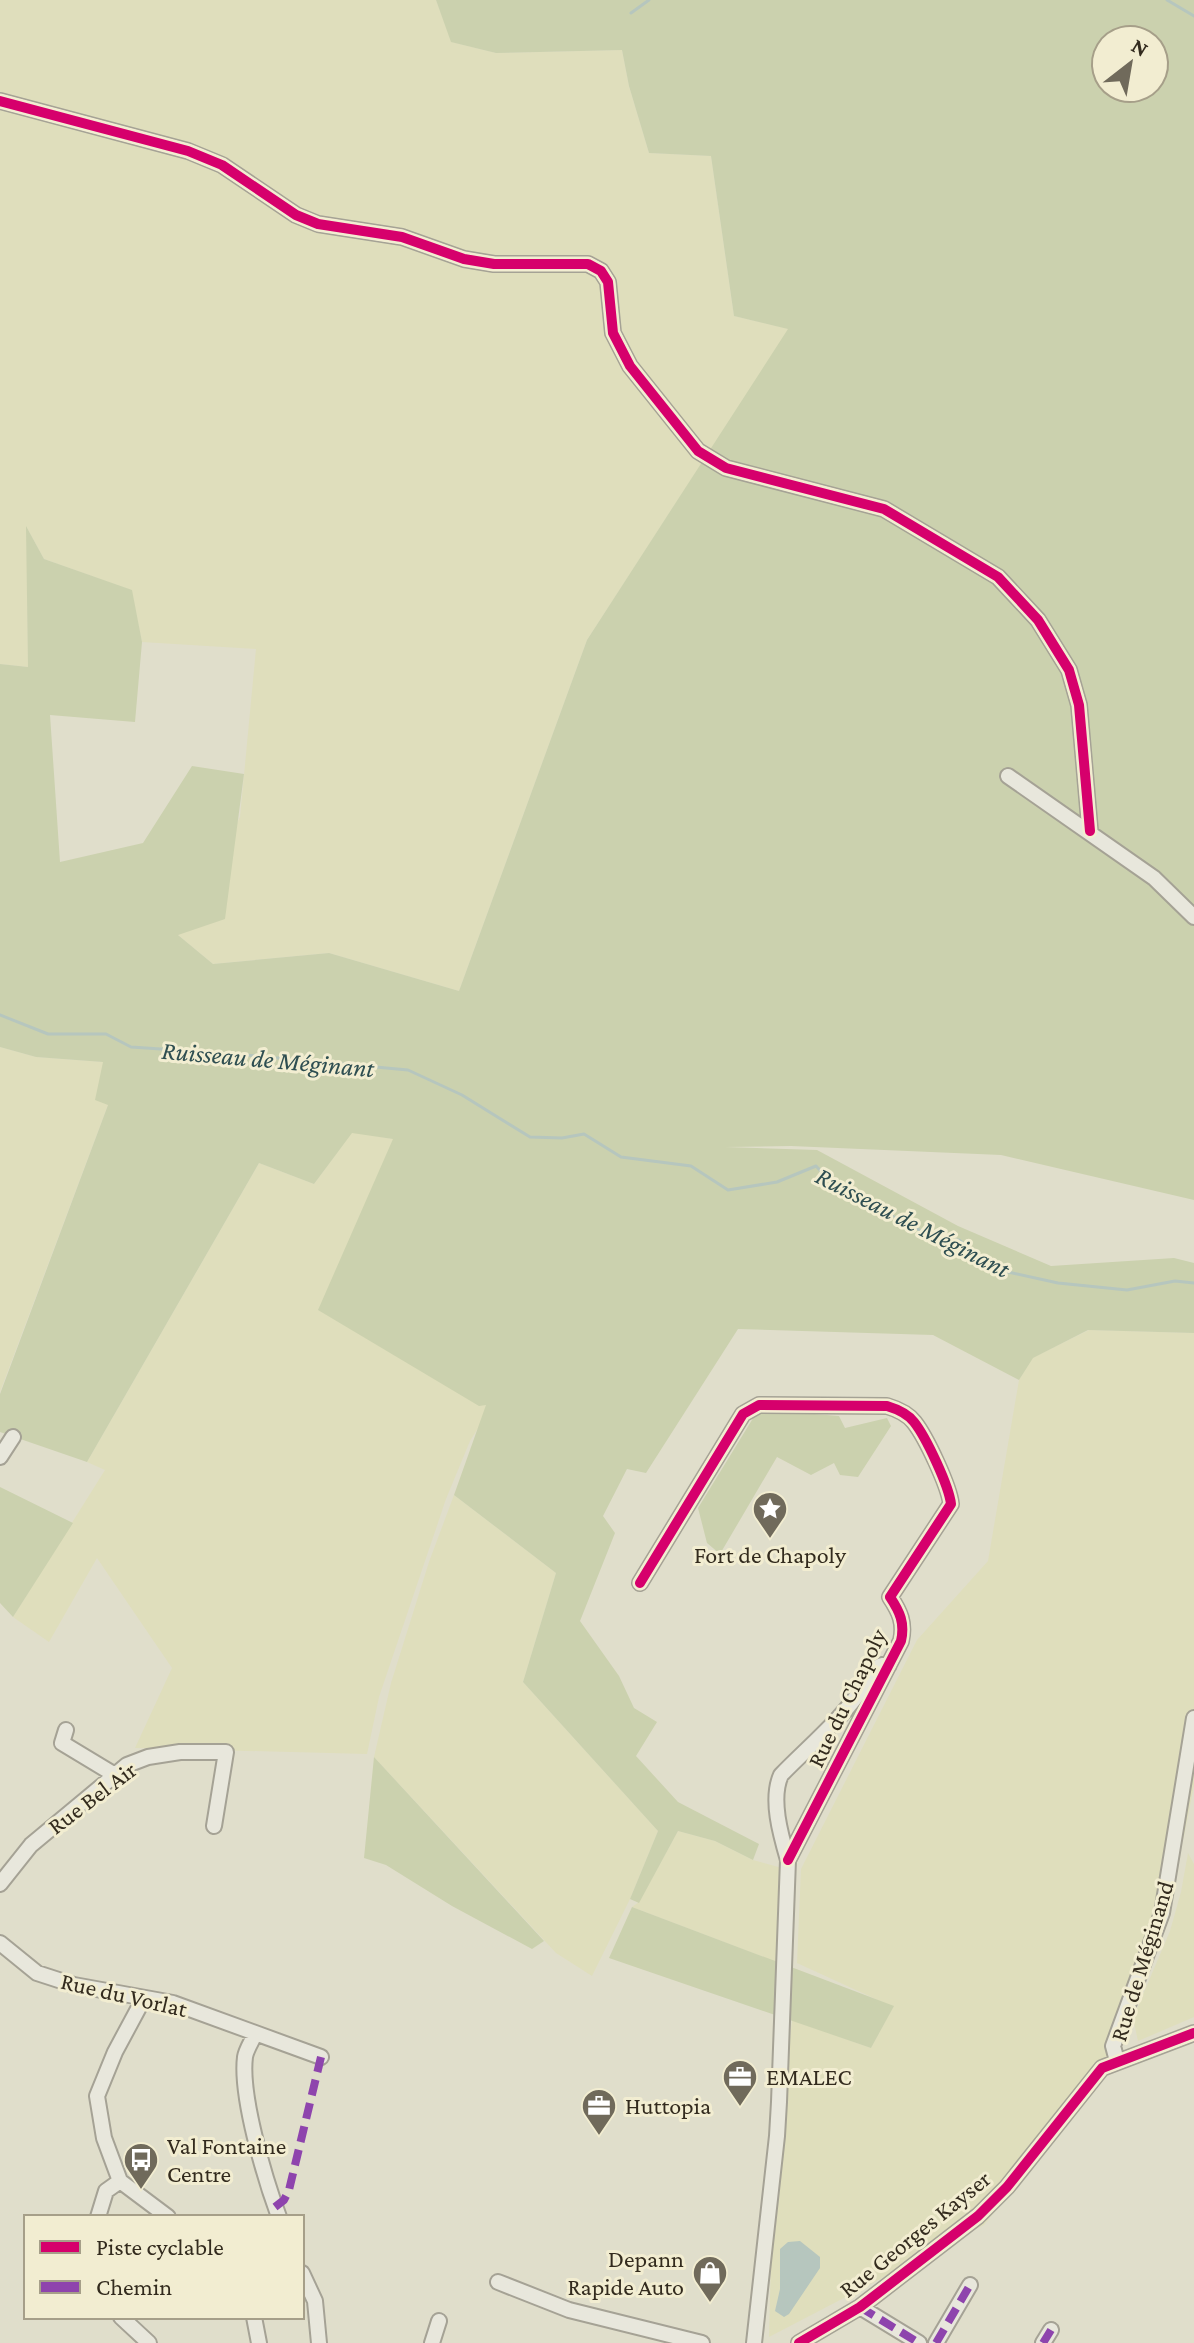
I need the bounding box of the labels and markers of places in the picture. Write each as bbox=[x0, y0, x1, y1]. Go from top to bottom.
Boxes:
place icon: Fort de Chapoly bbox=[751, 1490, 789, 1540]
place label: Fort de Chapoly bbox=[694, 1541, 847, 1568]
office icon: EMALEC bbox=[721, 2058, 759, 2108]
place label: EMALEC bbox=[766, 2063, 852, 2090]
office icon: Huttopia bbox=[580, 2087, 618, 2137]
place label: Huttopia bbox=[625, 2092, 711, 2119]
place label: Val Fontaine Centre bbox=[167, 2132, 286, 2187]
bus stop icon: Val Fontaine Centre bbox=[122, 2141, 160, 2191]
place label: Depann Rapide Auto bbox=[567, 2245, 684, 2300]
shop icon: Depann Rapide Auto bbox=[691, 2254, 729, 2304]

